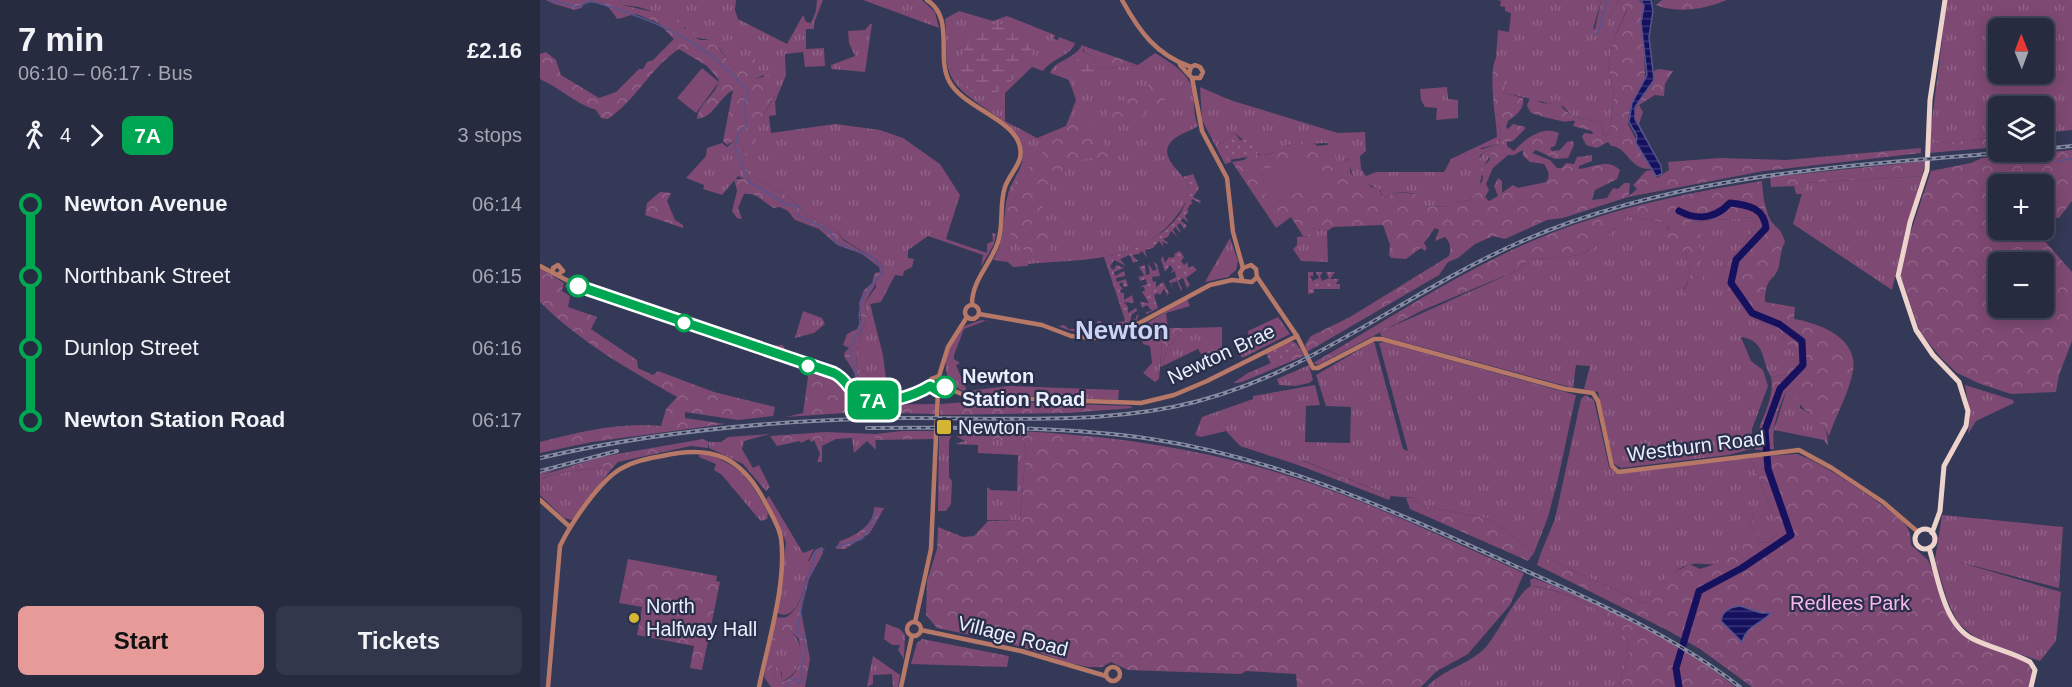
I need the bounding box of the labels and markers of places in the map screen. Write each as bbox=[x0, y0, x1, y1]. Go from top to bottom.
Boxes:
unlabelled marker bbox=[567, 275, 589, 297]
unlabelled marker bbox=[675, 314, 693, 332]
unlabelled marker bbox=[799, 357, 817, 375]
place label: Newton Station Road bbox=[962, 365, 1085, 410]
marker: Newton Station Road bbox=[934, 376, 956, 398]
place label: Newton bbox=[958, 416, 1026, 438]
marker: Newton bbox=[935, 418, 953, 436]
place label: North Halfway Hall bbox=[646, 595, 757, 640]
marker: North Halfway Hall bbox=[627, 611, 641, 625]

